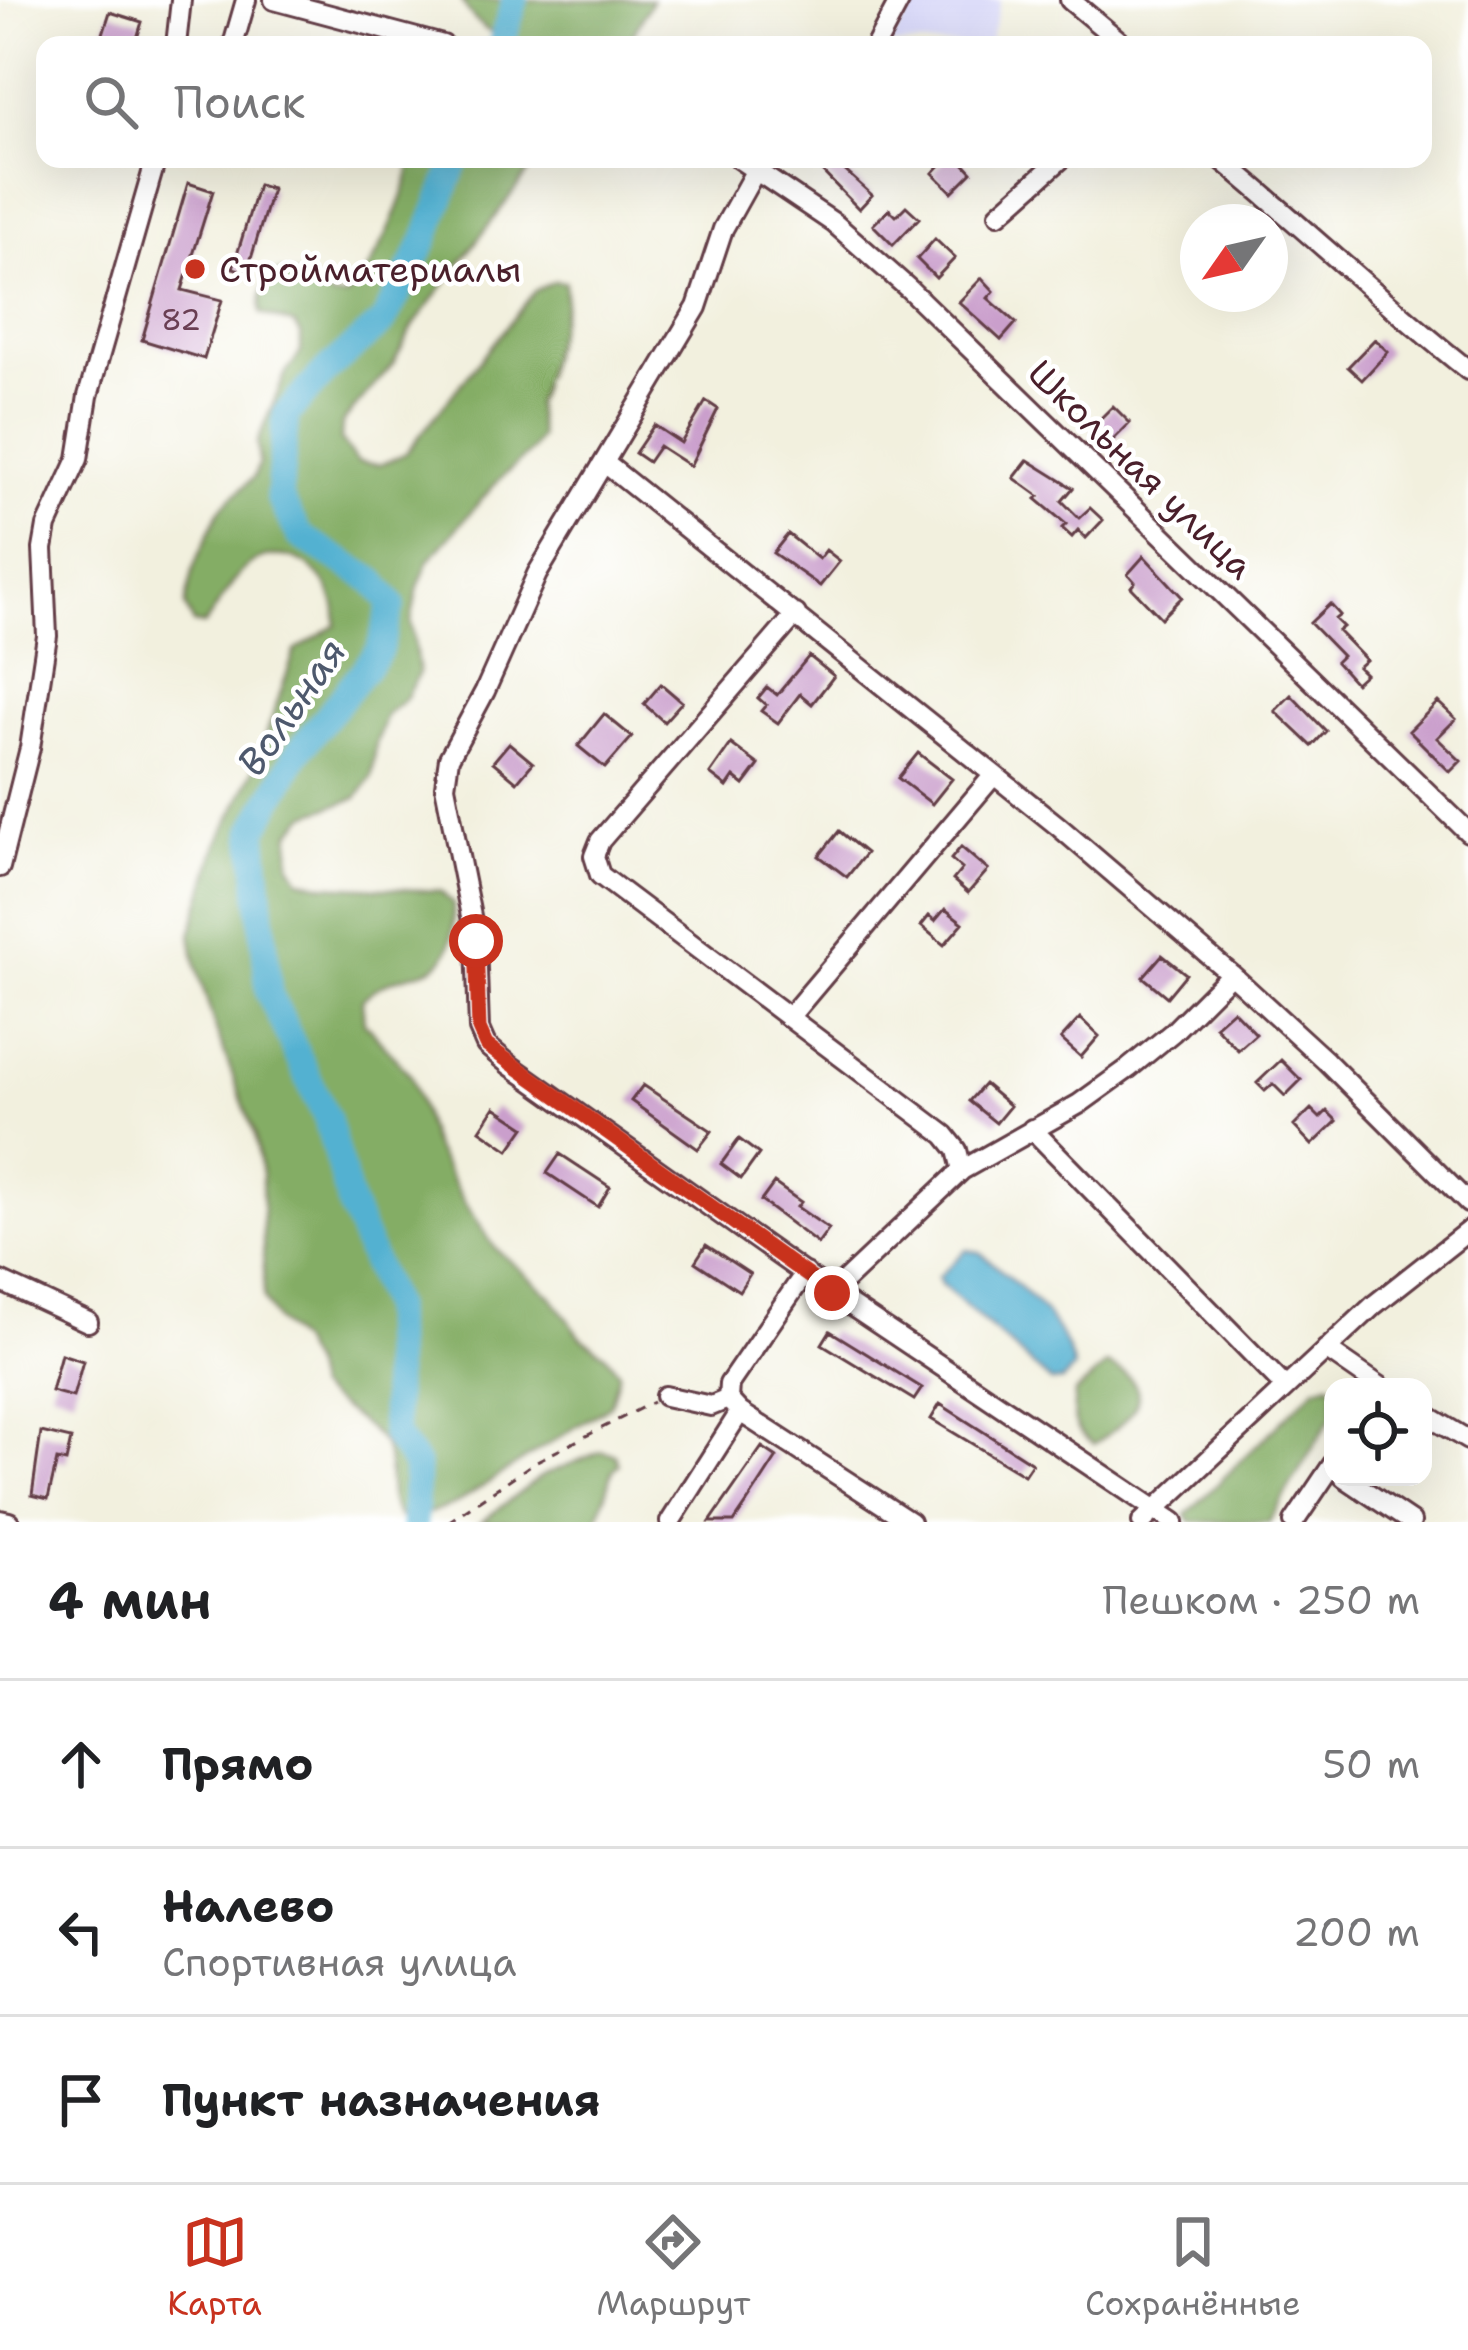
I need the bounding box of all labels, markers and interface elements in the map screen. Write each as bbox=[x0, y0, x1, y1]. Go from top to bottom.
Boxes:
search box bbox=[36, 36, 1432, 168]
icon: search bbox=[78, 69, 144, 135]
text: Поиск bbox=[174, 72, 305, 132]
north arrow bbox=[1180, 204, 1288, 312]
place label: Стройматериалы bbox=[219, 245, 521, 294]
marker: Стройматериалы bbox=[182, 256, 208, 282]
house number: 82 bbox=[161, 299, 201, 340]
street label: Школьная улица bbox=[1017, 349, 1264, 590]
water label: Вольная bbox=[225, 628, 357, 786]
route start bbox=[449, 914, 503, 968]
route end bbox=[805, 1266, 859, 1320]
map controls bbox=[1324, 1378, 1432, 1486]
button: locate bbox=[1324, 1378, 1432, 1486]
text: 4 мин bbox=[48, 1566, 212, 1634]
text: Пешком · 250 m bbox=[1103, 1574, 1420, 1626]
icon: ahead bbox=[48, 1731, 114, 1797]
text: Прямо bbox=[162, 1734, 313, 1794]
text: 50 m bbox=[1322, 1738, 1420, 1790]
text: Налево bbox=[162, 1876, 335, 1936]
icon: left bbox=[48, 1899, 114, 1965]
text: 200 m bbox=[1293, 1906, 1420, 1958]
text: Спортивная улица bbox=[162, 1936, 517, 1988]
icon: arrive bbox=[48, 2067, 114, 2133]
text: Пункт назначения bbox=[162, 2070, 601, 2130]
tab: Карта bbox=[167, 2209, 262, 2326]
tab: Маршрут bbox=[596, 2209, 750, 2326]
tab: Сохранённые bbox=[1085, 2209, 1301, 2326]

